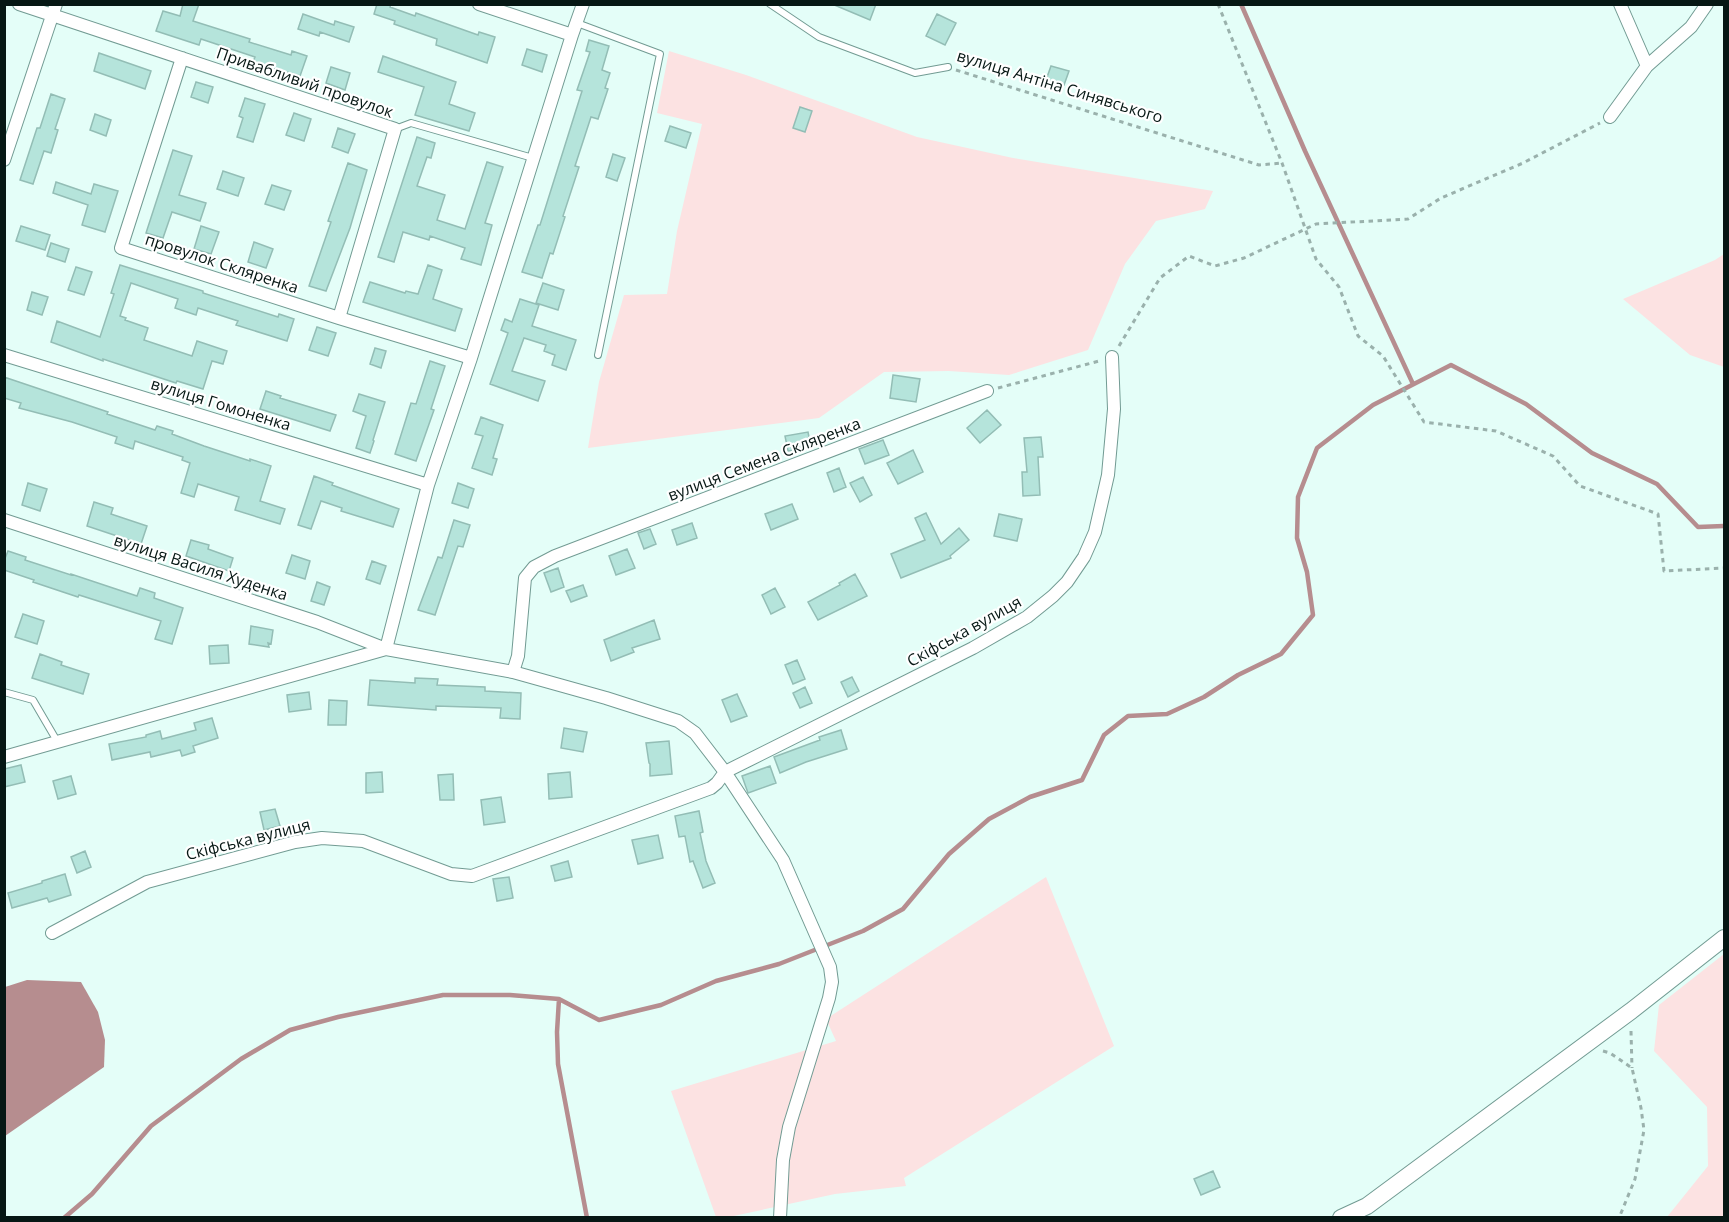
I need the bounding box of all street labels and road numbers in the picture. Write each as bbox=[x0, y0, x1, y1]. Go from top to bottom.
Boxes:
street label: Привабливий провулок bbox=[214, 41, 397, 123]
street label: вулиця Антіна Синявського bbox=[954, 44, 1166, 128]
street label: провулок Скляренка bbox=[142, 228, 302, 298]
street label: вулиця Гомоненка bbox=[148, 372, 294, 436]
street label: вулиця Семена Скляренка bbox=[664, 412, 864, 506]
street label: вулиця Василя Худенка bbox=[111, 528, 291, 606]
street label: Скіфська вулиця bbox=[903, 590, 1025, 672]
street label: Скіфська вулиця bbox=[183, 813, 313, 865]

